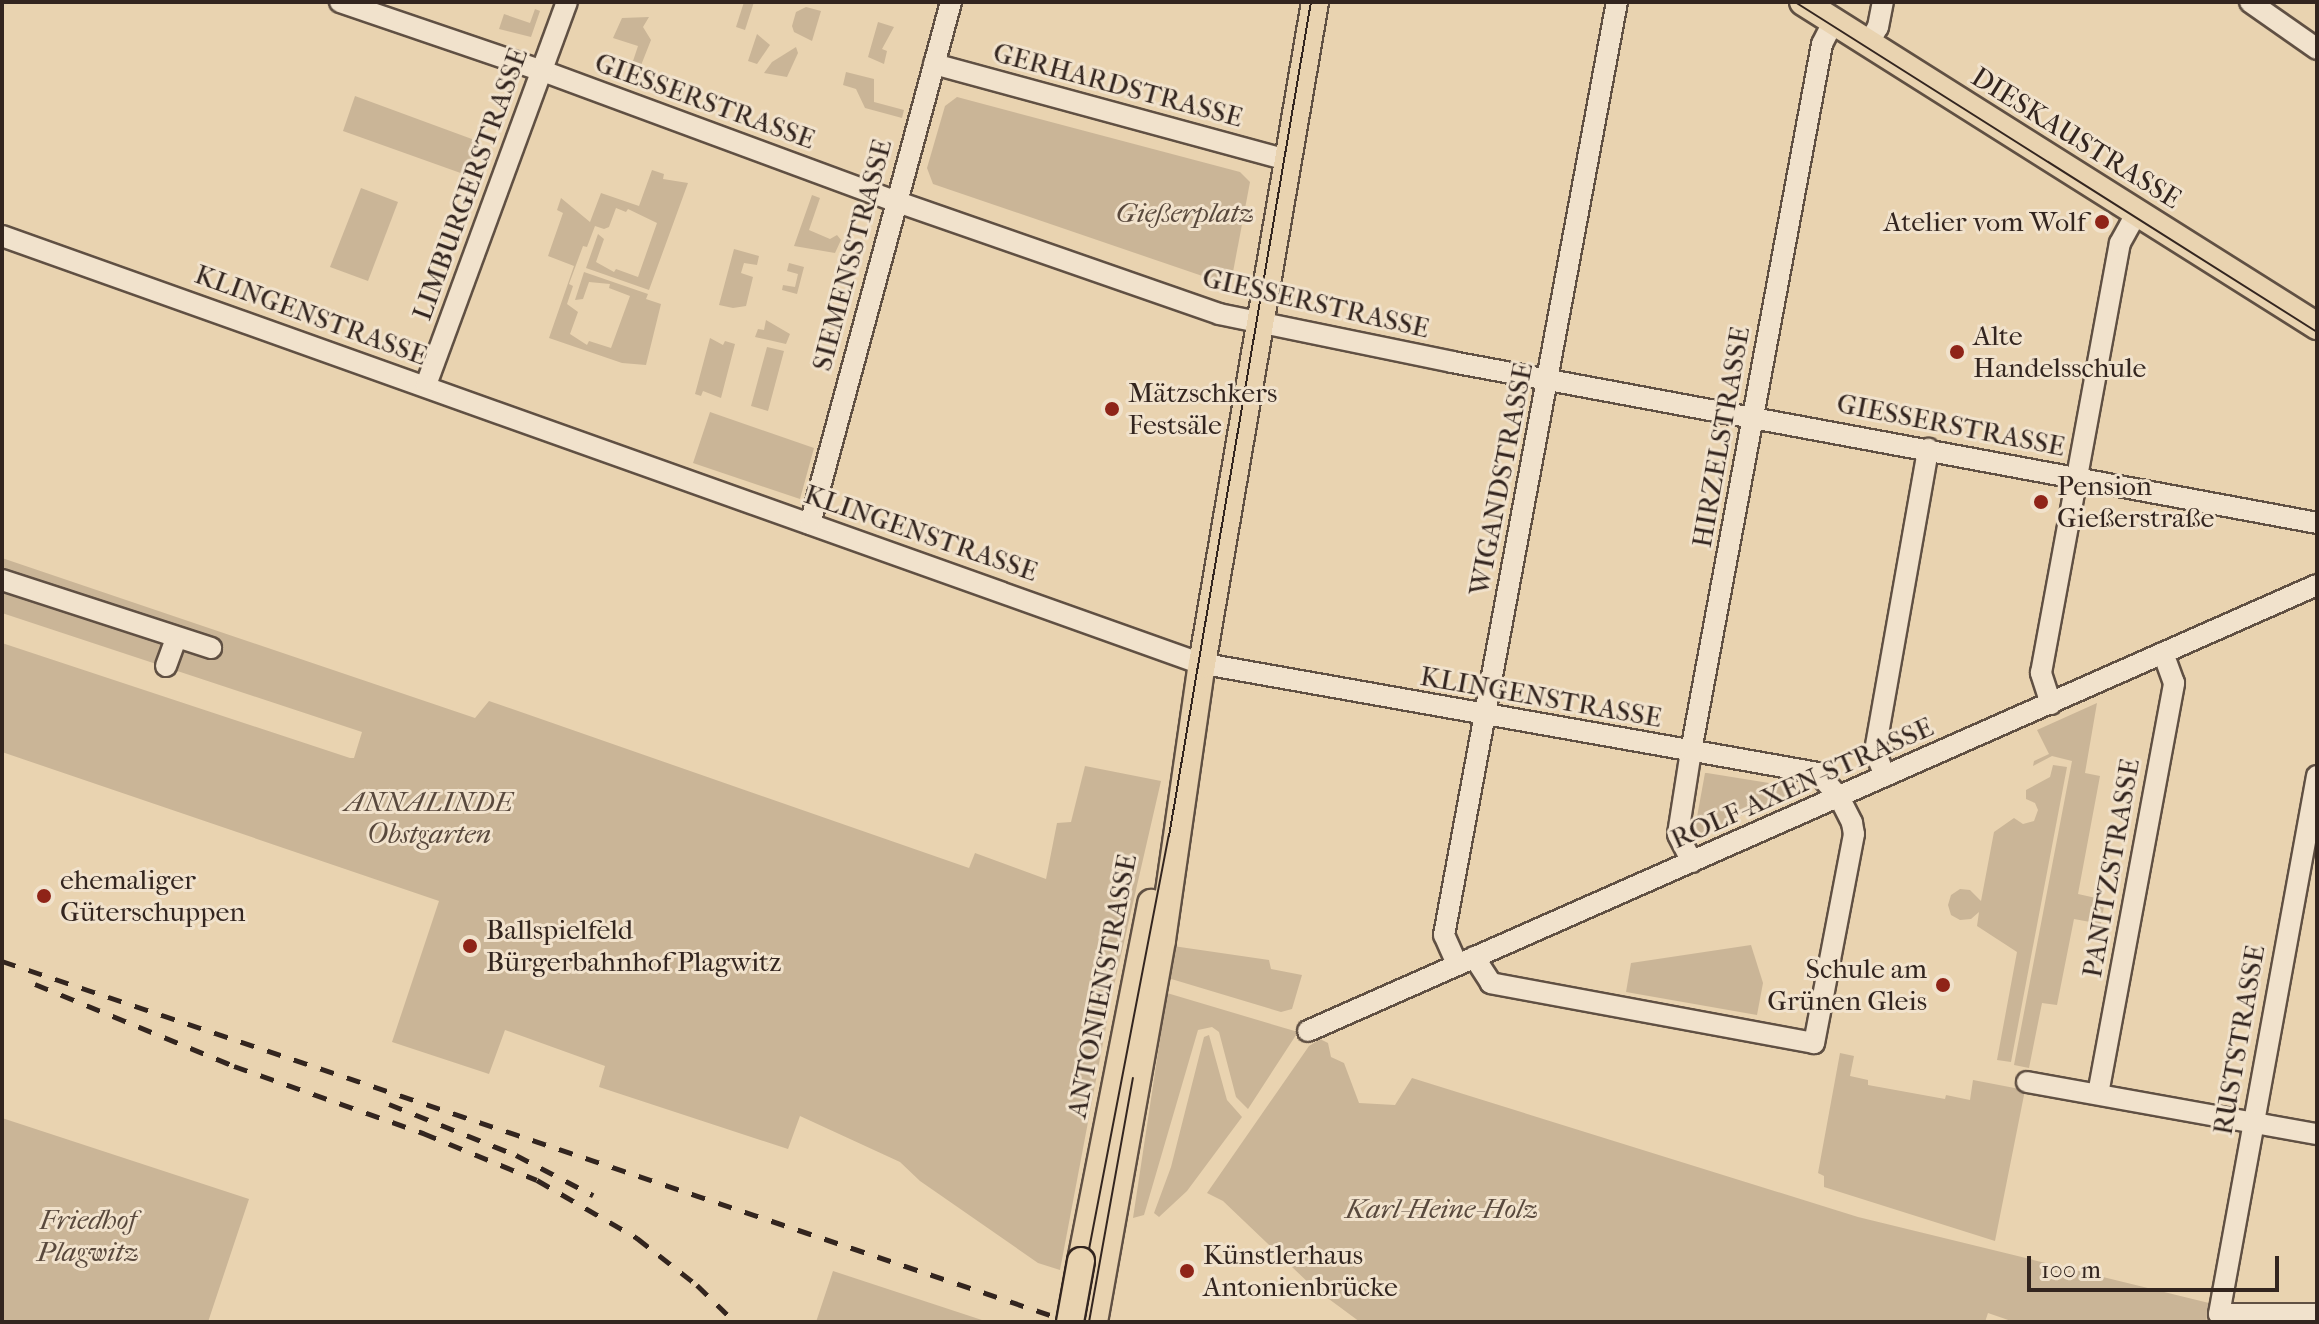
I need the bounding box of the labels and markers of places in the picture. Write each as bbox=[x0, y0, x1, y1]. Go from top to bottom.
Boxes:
place label: Atelier vom Wolf bbox=[1883, 205, 2086, 239]
marker: Atelier vom Wolf bbox=[2093, 213, 2111, 231]
place label: Alte Handelsschule bbox=[1973, 319, 2146, 385]
marker: Alte Handelsschule bbox=[1948, 343, 1966, 361]
place label: Mätzschkers Festsäle bbox=[1128, 376, 1277, 442]
marker: Mätzschkers Festsäle bbox=[1103, 400, 1121, 418]
place label: Pension Gießerstraße bbox=[2057, 469, 2214, 535]
marker: Pension Gießerstraße bbox=[2032, 493, 2050, 511]
place label: ehemaliger Güterschuppen bbox=[60, 863, 246, 929]
marker: ehemaliger Güterschuppen bbox=[35, 887, 53, 905]
place label: Ballspielfeld Bürgerbahnhof Plagwitz bbox=[486, 913, 781, 979]
marker: Ballspielfeld Bürgerbahnhof Plagwitz bbox=[461, 937, 479, 955]
place label: Schule am Grünen Gleis bbox=[1767, 952, 1927, 1018]
marker: Schule am Grünen Gleis bbox=[1934, 976, 1952, 994]
place label: Künstlerhaus Antonienbrücke bbox=[1203, 1238, 1398, 1304]
marker: Künstlerhaus Antonienbrücke bbox=[1178, 1262, 1196, 1280]

